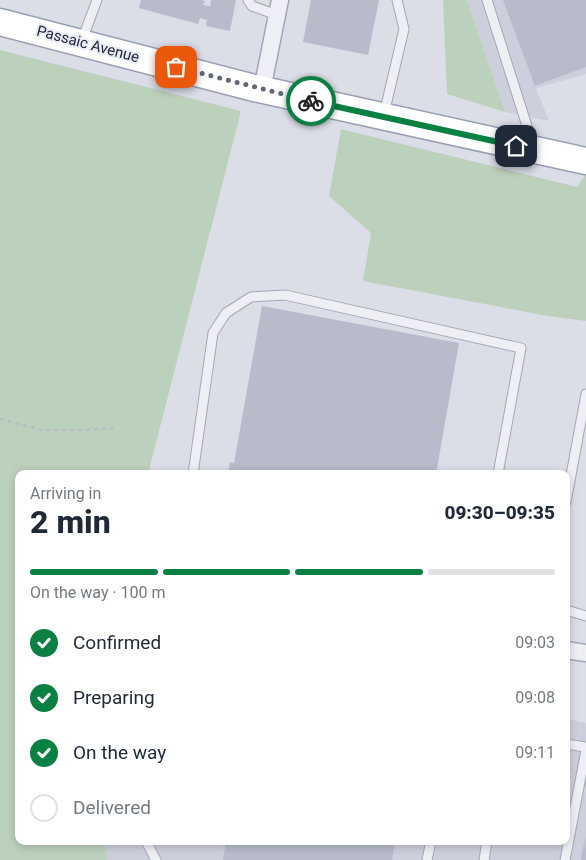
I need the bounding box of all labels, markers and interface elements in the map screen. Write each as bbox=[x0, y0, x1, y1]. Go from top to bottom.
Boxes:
street label: Passaic Avenue bbox=[35, 22, 141, 66]
pin bbox=[155, 46, 197, 88]
icon: bag bbox=[162, 53, 190, 81]
courier bbox=[286, 76, 336, 126]
icon: bike bbox=[297, 87, 325, 115]
pin bbox=[495, 125, 537, 167]
icon: home bbox=[502, 132, 530, 160]
text: Arriving in bbox=[30, 484, 101, 503]
text: 09:30–09:35 bbox=[444, 501, 555, 524]
text: 2 min bbox=[30, 503, 111, 541]
text: On the way · 100 m bbox=[30, 583, 166, 602]
icon: check bbox=[30, 629, 58, 657]
text: Confirmed bbox=[73, 631, 161, 654]
text: 09:03 bbox=[515, 633, 555, 652]
icon: check bbox=[30, 684, 58, 712]
text: Preparing bbox=[73, 686, 155, 709]
text: 09:08 bbox=[515, 688, 555, 707]
icon: check bbox=[30, 739, 58, 767]
text: On the way bbox=[73, 741, 166, 764]
text: 09:11 bbox=[515, 743, 555, 762]
text: Delivered bbox=[73, 796, 151, 819]

